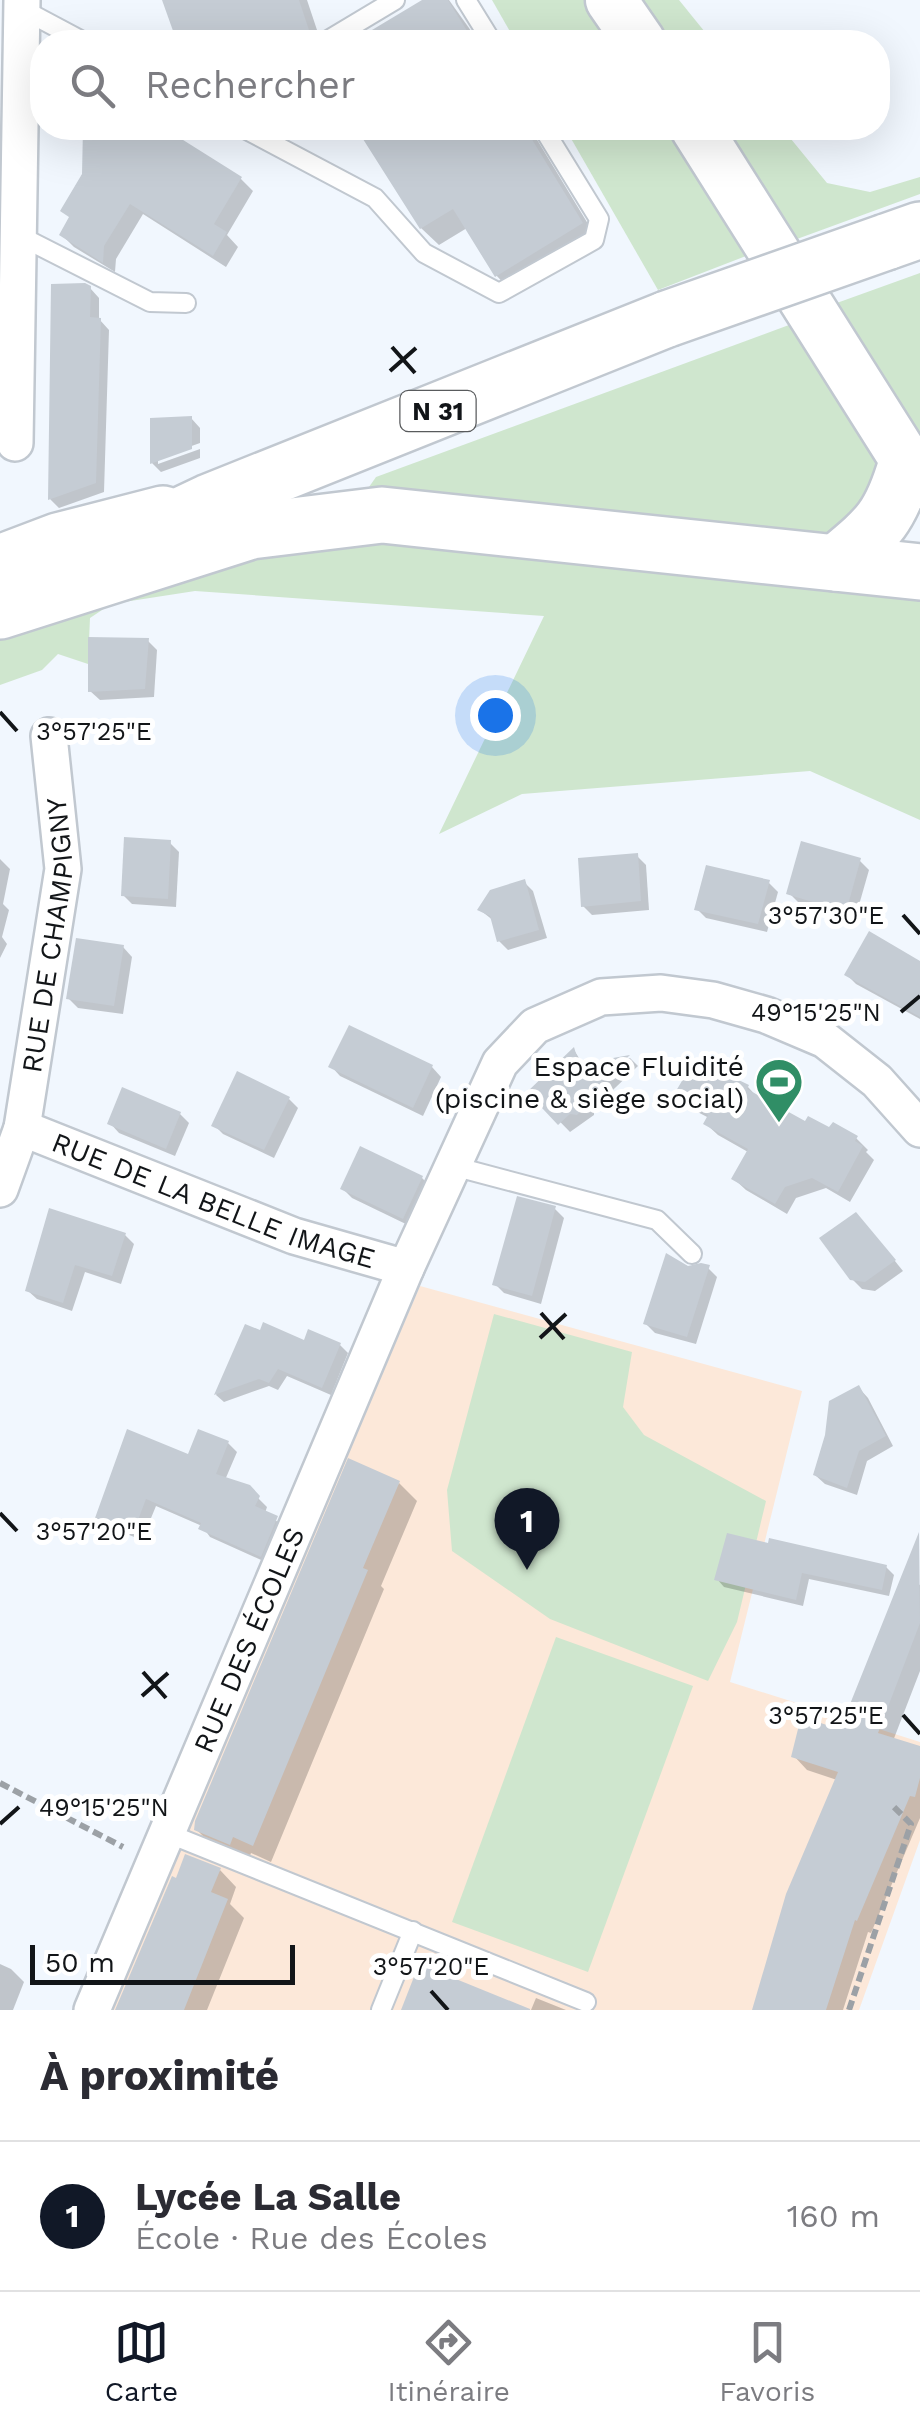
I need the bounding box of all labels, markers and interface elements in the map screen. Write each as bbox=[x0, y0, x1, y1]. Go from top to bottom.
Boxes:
search box bbox=[30, 30, 890, 140]
icon: search bbox=[65, 58, 120, 113]
text: Rechercher bbox=[145, 63, 355, 107]
road number: N 31 bbox=[400, 391, 476, 431]
your location bbox=[470, 690, 521, 741]
text: 3°57'25"E bbox=[36, 717, 152, 746]
street label: RUE DE CHAMPIGNY bbox=[14, 796, 80, 1075]
text: 3°57'30"E bbox=[768, 901, 884, 930]
text: 49°15'25"N bbox=[751, 998, 881, 1027]
place label: Espace Fluidité (piscine & siège social) bbox=[435, 1050, 744, 1115]
sports icon: Espace Fluidité (piscine & siège social) bbox=[753, 1056, 805, 1124]
street label: RUE DE LA BELLE IMAGE bbox=[47, 1125, 379, 1275]
pin: 1 bbox=[494, 1488, 560, 1570]
text: 3°57'20"E bbox=[36, 1517, 152, 1546]
street label: RUE DES ÉCOLES bbox=[186, 1522, 311, 1758]
text: 3°57'25"E bbox=[768, 1701, 884, 1730]
text: 49°15'25"N bbox=[39, 1793, 169, 1822]
scale bar bbox=[30, 1940, 295, 1984]
text: 50 m bbox=[45, 1946, 115, 1979]
text: 3°57'20"E bbox=[373, 1952, 489, 1981]
text: À proximité bbox=[40, 2051, 279, 2100]
text: Lycée La Salle bbox=[135, 2175, 401, 2219]
text: 1 bbox=[66, 2197, 79, 2235]
text: 160 m bbox=[787, 2197, 880, 2235]
text: École · Rue des Écoles bbox=[135, 2219, 488, 2257]
tab: Carte bbox=[105, 2315, 178, 2408]
tab: Itinéraire bbox=[388, 2315, 510, 2408]
tab: Favoris bbox=[719, 2315, 815, 2408]

